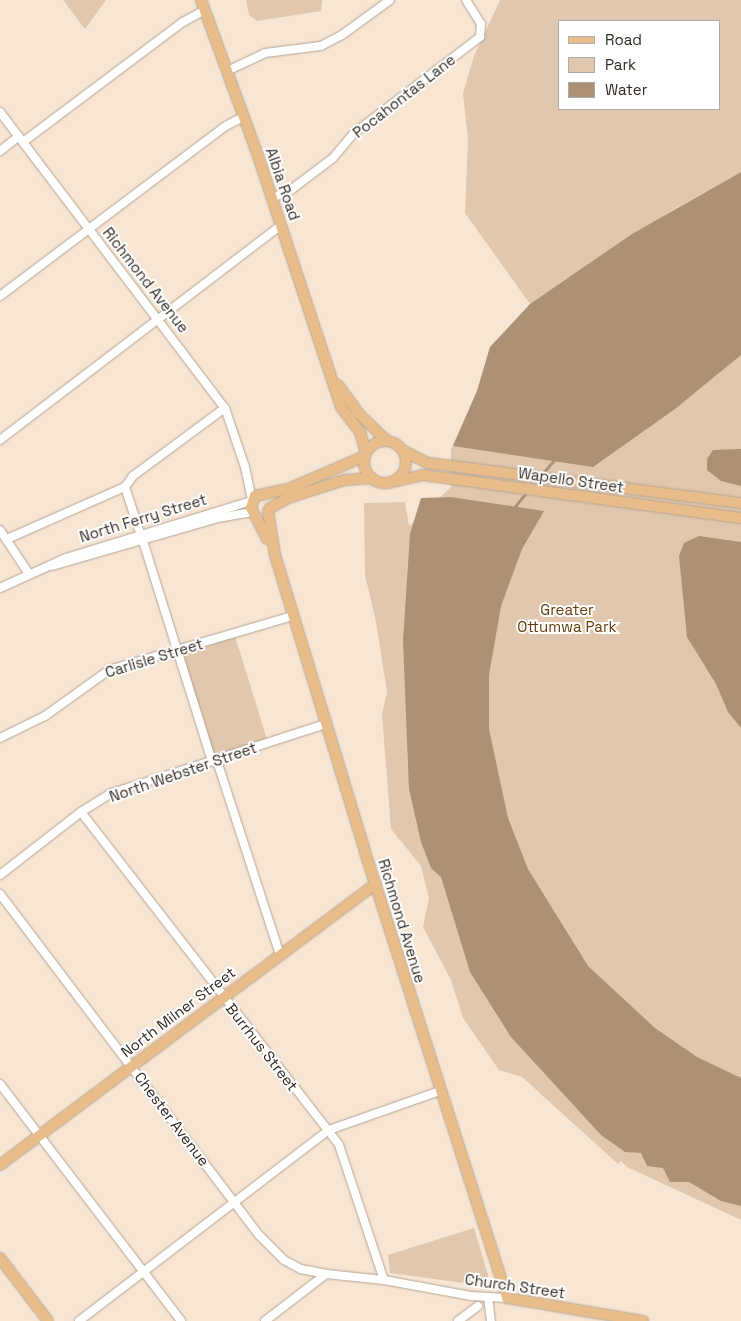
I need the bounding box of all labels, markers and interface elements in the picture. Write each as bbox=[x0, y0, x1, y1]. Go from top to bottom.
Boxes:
legend bbox=[558, 20, 721, 110]
text: Road bbox=[605, 30, 642, 49]
street label: Pocahontas Lane bbox=[349, 50, 459, 142]
text: Park bbox=[605, 55, 636, 74]
text: Water bbox=[605, 80, 647, 99]
street label: Albia Road bbox=[262, 145, 304, 223]
street label: Richmond Avenue bbox=[99, 224, 193, 336]
street label: Wapello Street bbox=[517, 464, 625, 496]
street label: North Ferry Street bbox=[77, 490, 209, 546]
park label: Greater Ottumwa Park bbox=[517, 600, 617, 635]
street label: Carlisle Street bbox=[103, 635, 205, 681]
street label: North Webster Street bbox=[107, 738, 259, 806]
street label: Richmond Avenue bbox=[375, 857, 429, 985]
street label: North Milner Street bbox=[117, 963, 239, 1061]
street label: Burrhus Street bbox=[222, 1000, 302, 1094]
street label: Chester Avenue bbox=[131, 1068, 213, 1170]
street label: Church Street bbox=[464, 1270, 566, 1302]

